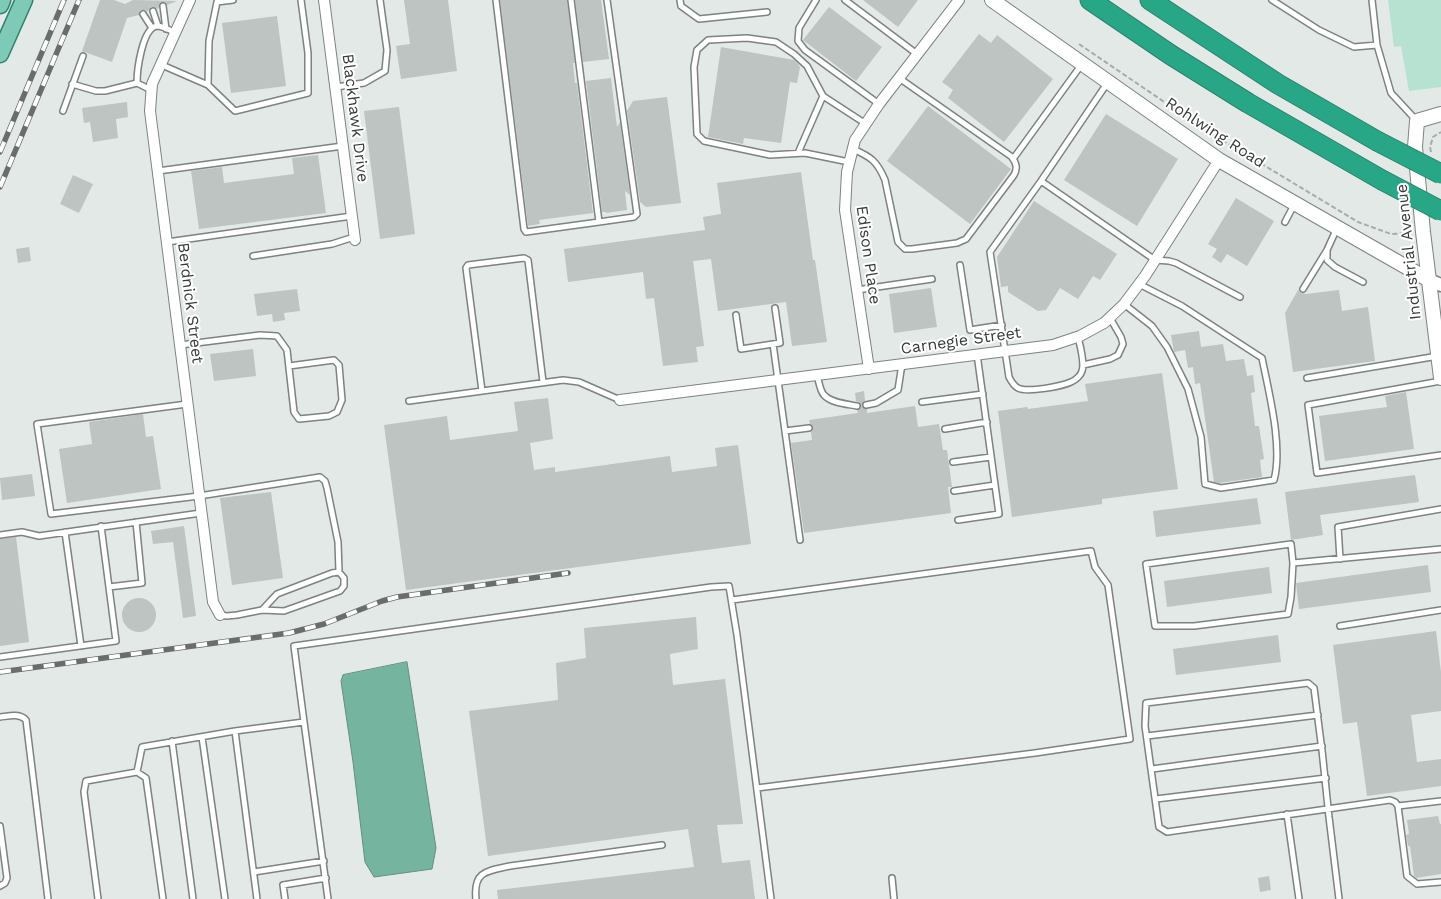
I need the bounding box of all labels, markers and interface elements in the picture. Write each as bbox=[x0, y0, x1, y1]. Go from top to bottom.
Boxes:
street label: Blackhawk Drive bbox=[338, 53, 372, 183]
street label: Rohlwing Road bbox=[1162, 94, 1268, 172]
street label: Industrial Avenue bbox=[1392, 183, 1426, 321]
street label: Edison Place bbox=[852, 204, 884, 306]
street label: Berdnick Street bbox=[173, 241, 207, 365]
street label: Carnegie Street bbox=[900, 323, 1022, 359]

